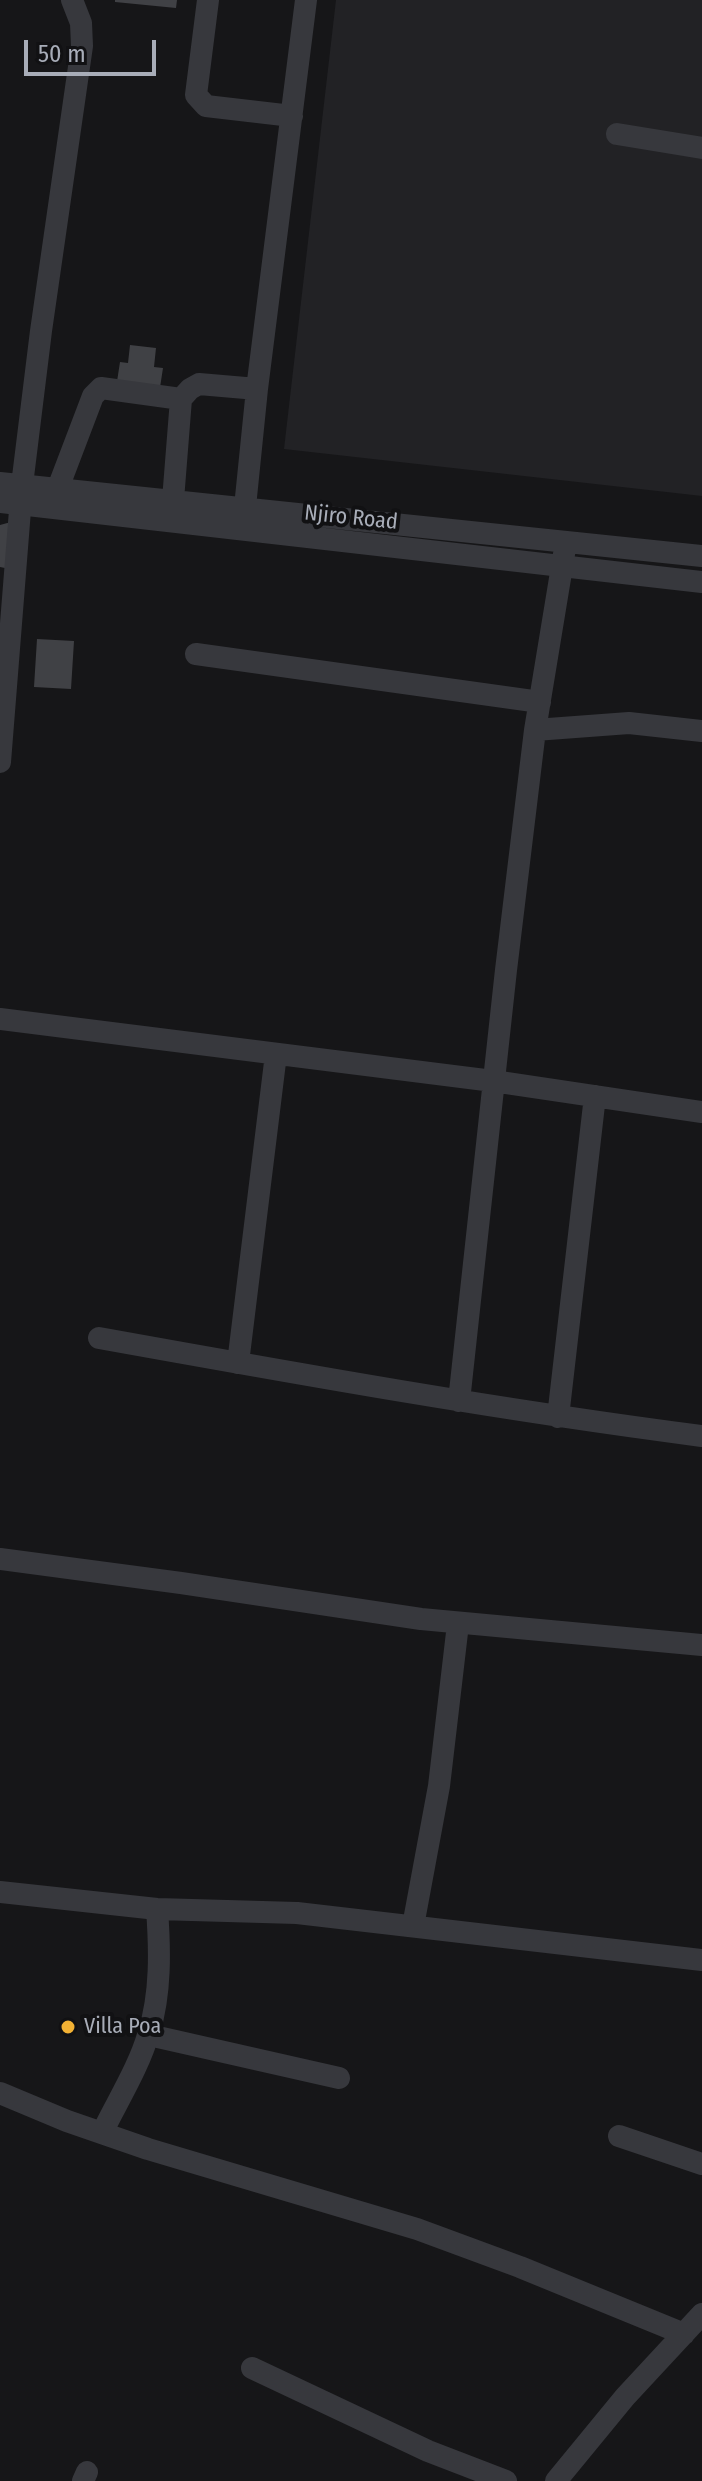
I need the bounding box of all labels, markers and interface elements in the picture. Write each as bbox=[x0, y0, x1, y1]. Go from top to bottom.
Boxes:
scale bar bbox=[28, 24, 160, 74]
text: 50 m bbox=[38, 40, 86, 68]
street label: Njiro Road bbox=[303, 500, 399, 536]
place label: Villa Poa bbox=[84, 2014, 161, 2040]
marker: Villa Poa bbox=[59, 2018, 77, 2036]

